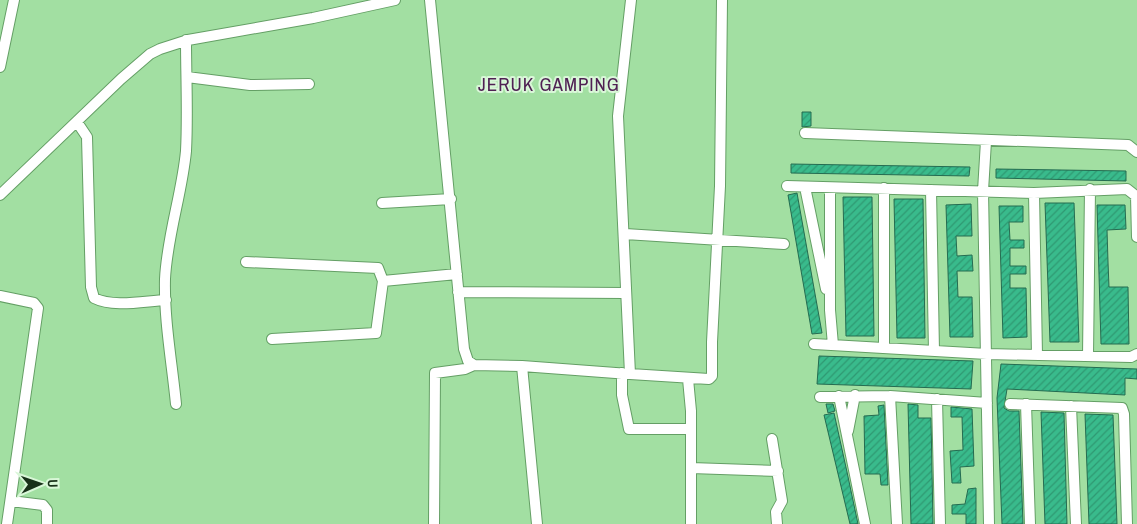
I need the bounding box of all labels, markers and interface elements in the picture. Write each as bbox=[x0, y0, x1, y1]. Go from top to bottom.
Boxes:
district label: JERUK GAMPING bbox=[478, 71, 620, 97]
north arrow bbox=[15, 459, 65, 509]
text: U bbox=[44, 479, 62, 488]

